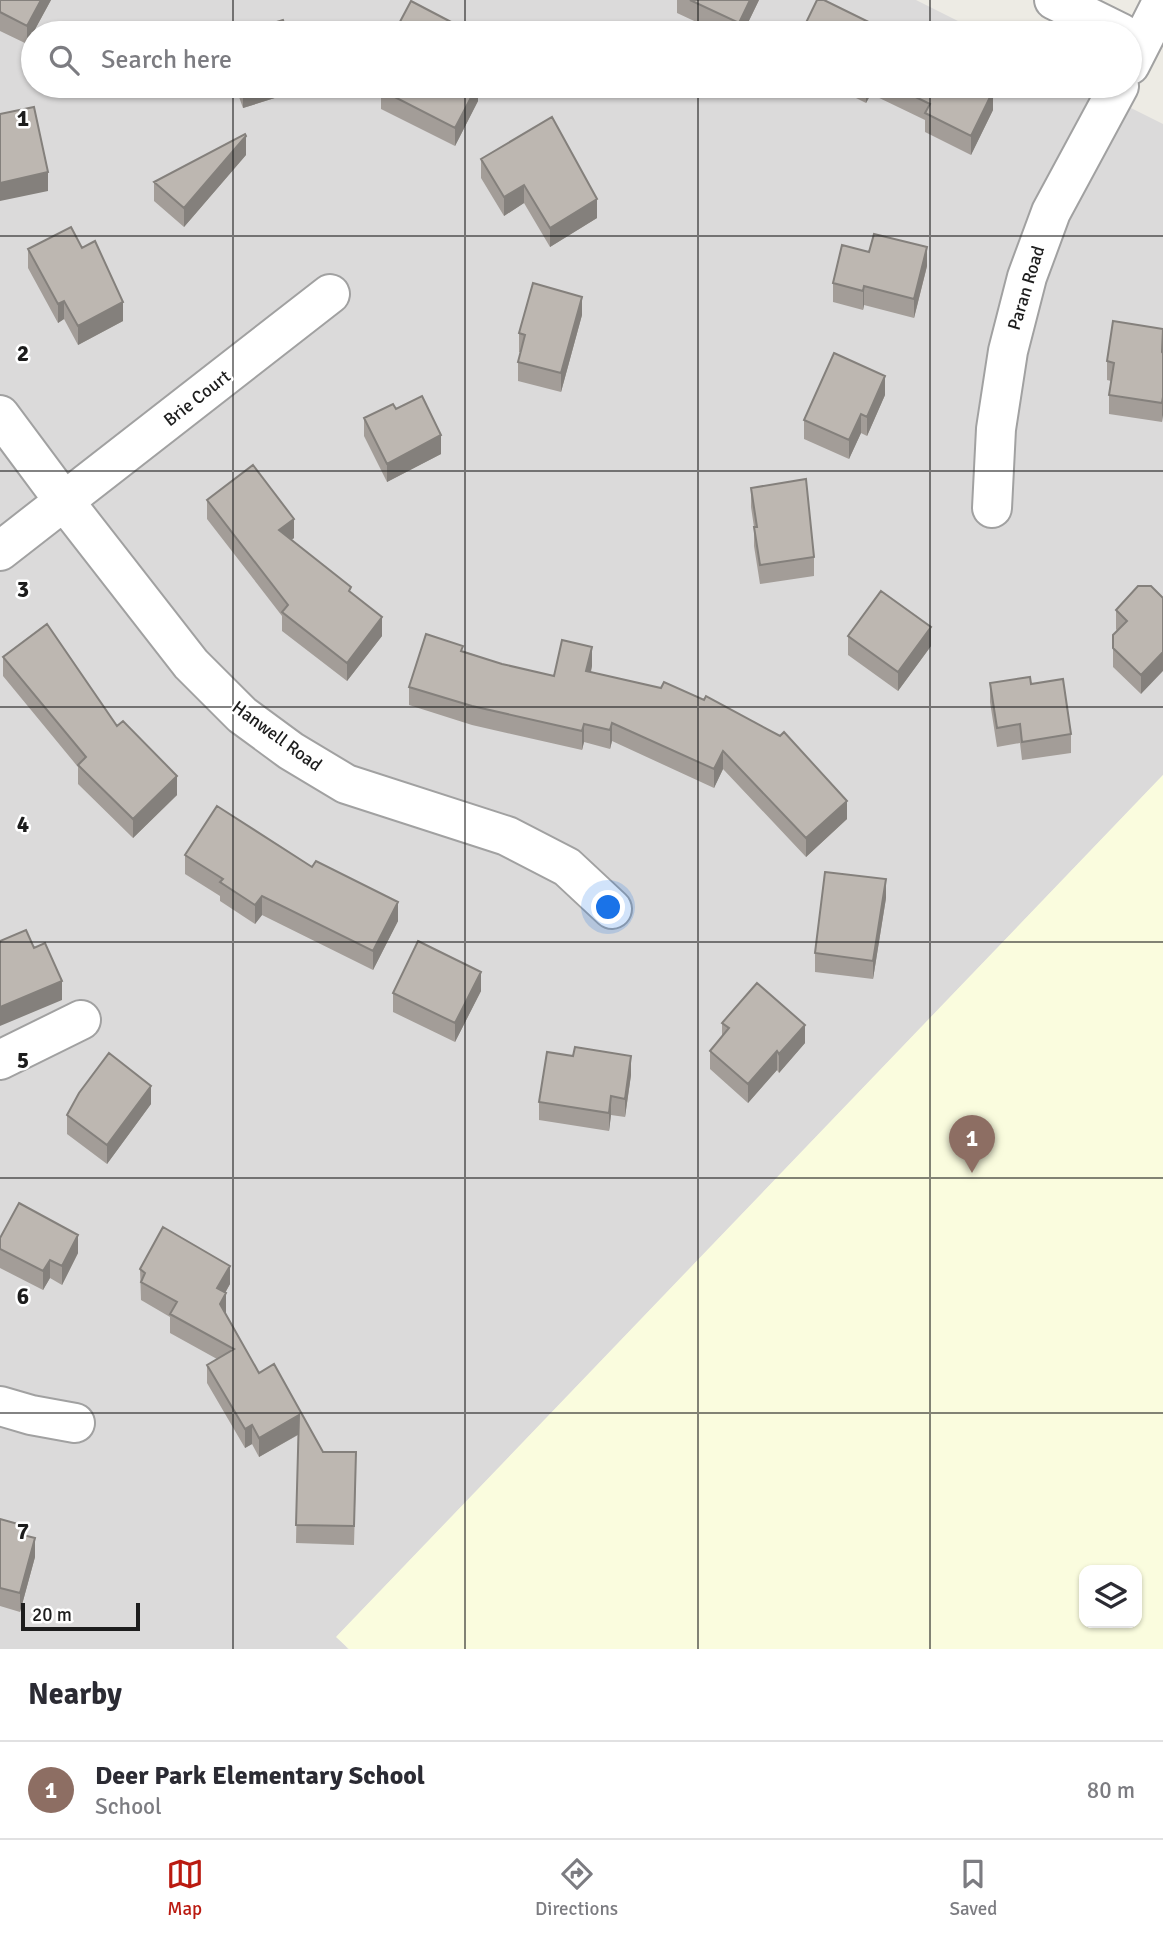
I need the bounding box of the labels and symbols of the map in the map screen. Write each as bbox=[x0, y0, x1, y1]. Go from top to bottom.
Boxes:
text: 1 bbox=[17, 104, 29, 133]
street label: Paran Road bbox=[1003, 243, 1049, 333]
text: 2 bbox=[17, 339, 29, 368]
street label: Brie Court bbox=[159, 365, 235, 431]
text: 3 bbox=[17, 575, 29, 604]
street label: Hanwell Road bbox=[228, 696, 326, 776]
text: 4 bbox=[17, 810, 29, 839]
your location bbox=[591, 890, 625, 924]
text: 5 bbox=[17, 1046, 29, 1075]
pin: 1 bbox=[949, 1115, 995, 1173]
text: 6 bbox=[17, 1282, 29, 1311]
text: 7 bbox=[17, 1517, 29, 1546]
scale bar bbox=[21, 1600, 140, 1632]

